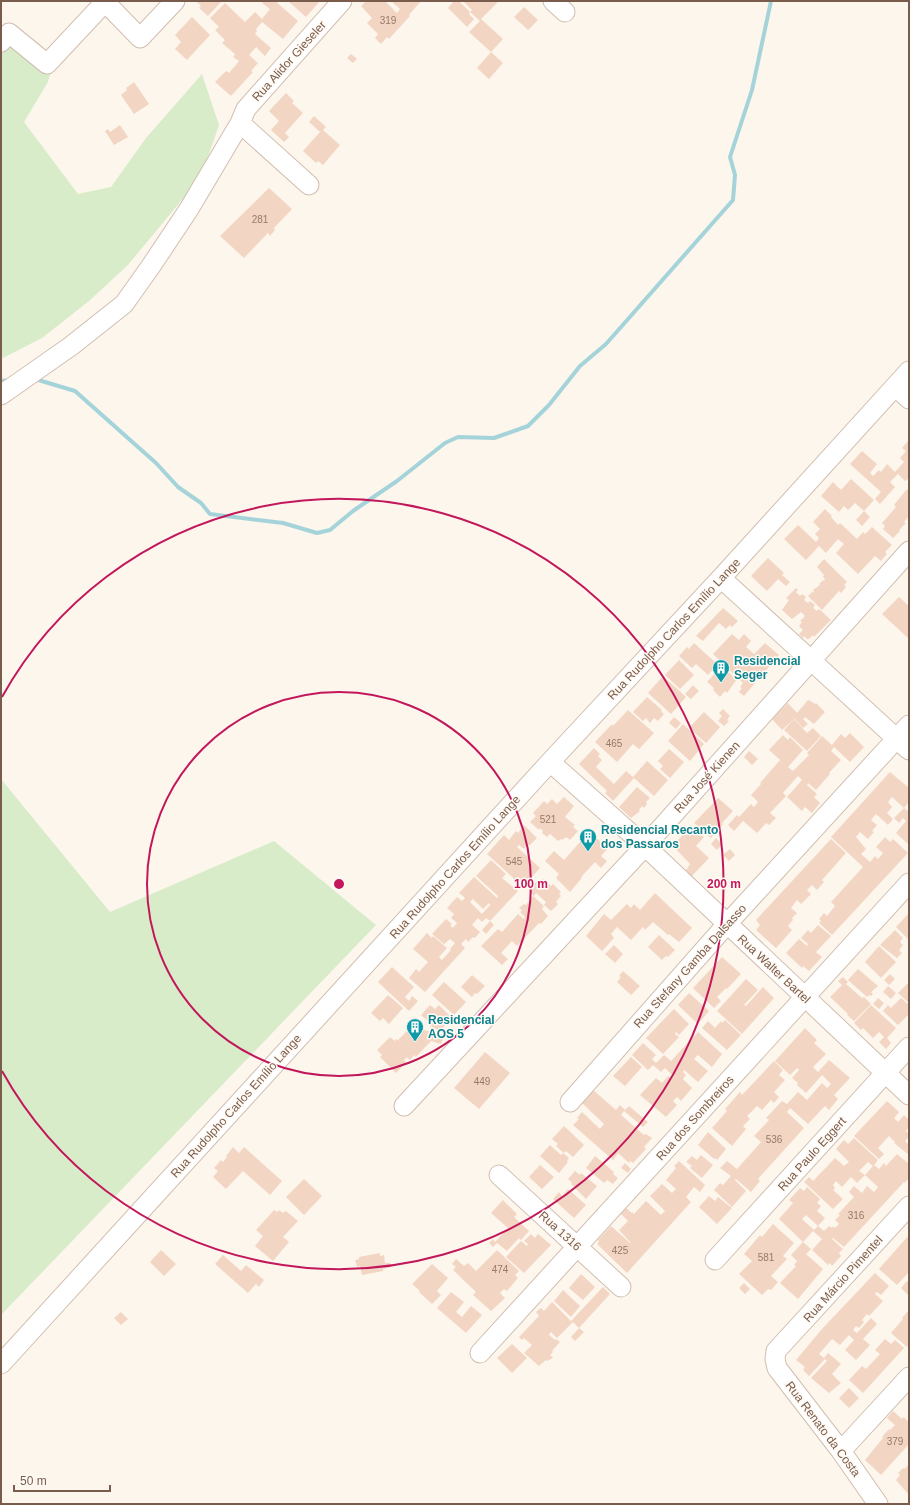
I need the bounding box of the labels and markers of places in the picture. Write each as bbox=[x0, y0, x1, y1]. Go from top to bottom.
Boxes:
place label: Residencial Seger bbox=[734, 654, 801, 682]
building icon: Residencial Seger bbox=[711, 658, 731, 683]
place label: Residencial Recanto dos Passaros bbox=[601, 823, 718, 851]
building icon: Residencial Recanto dos Passaros bbox=[578, 827, 598, 852]
centre of rings bbox=[332, 877, 346, 891]
place label: Residencial AOS 5 bbox=[428, 1013, 495, 1041]
building icon: Residencial AOS 5 bbox=[405, 1017, 425, 1042]

